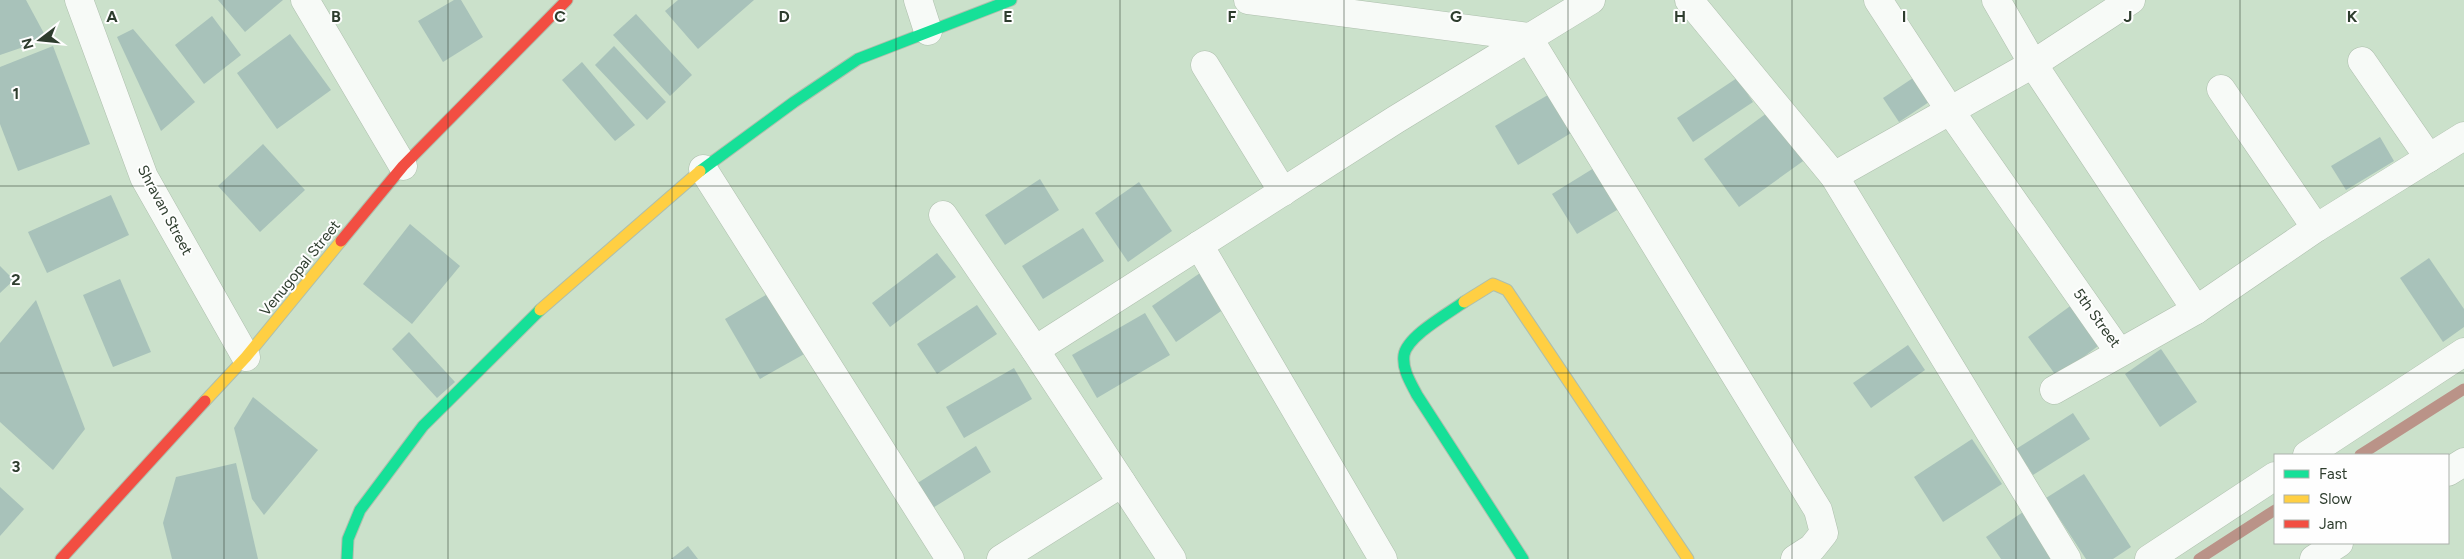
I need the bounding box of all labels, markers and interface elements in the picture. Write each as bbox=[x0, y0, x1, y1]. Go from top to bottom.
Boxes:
text: A bbox=[106, 7, 118, 26]
text: B bbox=[331, 7, 341, 26]
text: C bbox=[554, 7, 566, 26]
text: D bbox=[778, 7, 790, 26]
text: E bbox=[1003, 7, 1013, 26]
text: F bbox=[1228, 7, 1237, 26]
text: G bbox=[1450, 7, 1462, 26]
text: H bbox=[1674, 7, 1686, 26]
text: I bbox=[1902, 7, 1906, 26]
text: J bbox=[2124, 7, 2132, 26]
text: K bbox=[2347, 7, 2358, 26]
north arrow bbox=[15, 15, 65, 65]
text: N bbox=[18, 36, 38, 51]
text: 1 bbox=[13, 84, 19, 103]
street label: Shravan Street bbox=[134, 162, 196, 258]
street label: Venugopal Street bbox=[256, 216, 344, 319]
text: 2 bbox=[11, 270, 21, 289]
street label: 5th Street bbox=[2070, 285, 2125, 351]
legend bbox=[2274, 454, 2449, 544]
text: 3 bbox=[12, 457, 21, 476]
text: Fast bbox=[2319, 465, 2348, 483]
text: Slow bbox=[2319, 490, 2352, 508]
text: Jam bbox=[2319, 515, 2347, 533]

